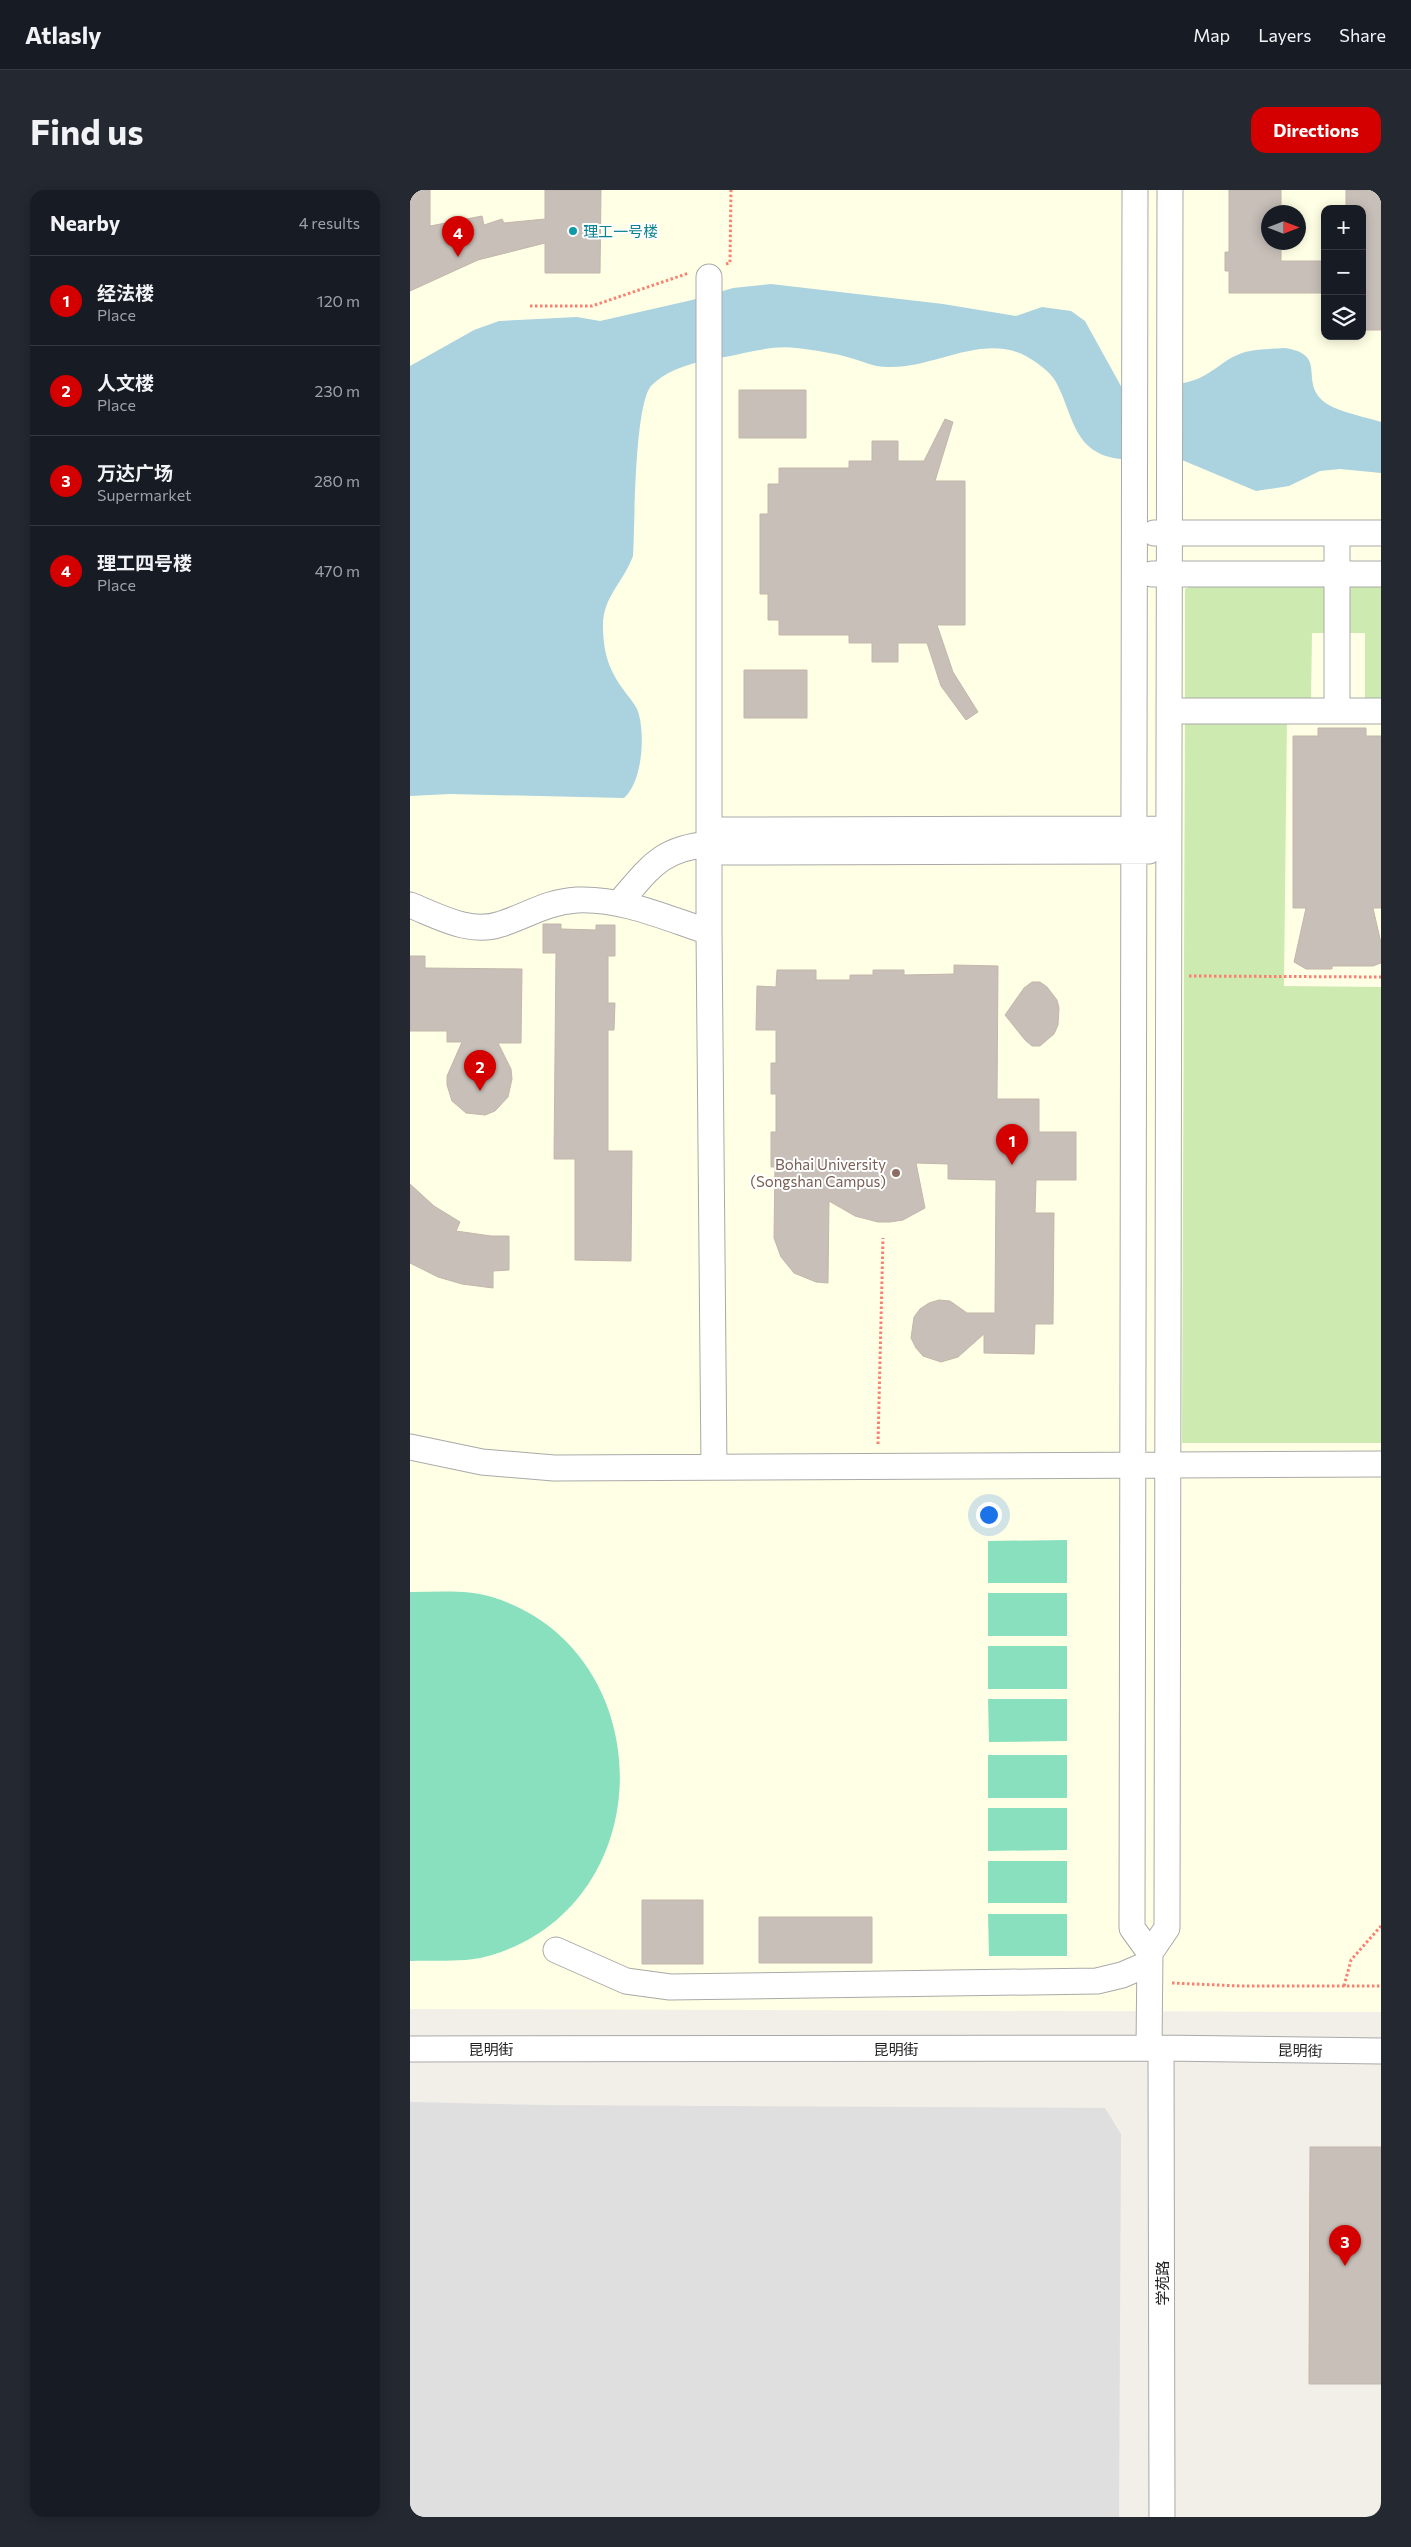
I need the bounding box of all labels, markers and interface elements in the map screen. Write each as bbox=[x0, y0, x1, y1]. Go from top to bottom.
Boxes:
text: Atlasly bbox=[25, 20, 102, 49]
text: Map bbox=[1193, 24, 1230, 46]
text: Layers bbox=[1258, 24, 1311, 46]
text: Share bbox=[1339, 24, 1386, 46]
button: Directions bbox=[1251, 107, 1381, 153]
text: Find us bbox=[30, 109, 144, 152]
north arrow bbox=[1261, 205, 1306, 250]
map controls bbox=[1321, 205, 1366, 340]
button: + bbox=[1321, 205, 1366, 250]
text: Nearby bbox=[50, 210, 120, 235]
text: 4 results bbox=[299, 213, 360, 232]
pin: 4 bbox=[442, 216, 474, 257]
place label: 理工一号楼 bbox=[583, 222, 658, 240]
marker: 理工一号楼 bbox=[567, 225, 579, 237]
button: − bbox=[1321, 250, 1366, 295]
text: 经法楼 bbox=[97, 281, 154, 304]
text: 1 bbox=[62, 291, 70, 310]
text: 120 m bbox=[317, 291, 360, 310]
button: layers bbox=[1321, 295, 1366, 340]
text: Place bbox=[97, 305, 136, 324]
text: 人文楼 bbox=[97, 371, 154, 394]
text: 2 bbox=[61, 381, 71, 400]
text: 230 m bbox=[315, 381, 360, 400]
text: Place bbox=[97, 395, 136, 414]
text: 万达广场 bbox=[97, 461, 173, 484]
text: 3 bbox=[61, 471, 71, 490]
text: 280 m bbox=[314, 471, 360, 490]
text: Supermarket bbox=[97, 485, 192, 504]
text: 理工四号楼 bbox=[97, 551, 192, 574]
text: 4 bbox=[61, 561, 71, 580]
text: 470 m bbox=[315, 561, 360, 580]
text: Place bbox=[97, 575, 136, 594]
pin: 2 bbox=[464, 1050, 496, 1091]
pin: 1 bbox=[996, 1124, 1028, 1165]
place label: Bohai University (Songshan Campus) bbox=[750, 1155, 886, 1190]
marker: Bohai University (Songshan Campus) bbox=[890, 1167, 902, 1179]
your location bbox=[976, 1502, 1002, 1528]
street label: 昆明街 bbox=[468, 2040, 514, 2058]
street label: 昆明街 bbox=[873, 2040, 919, 2058]
street label: 昆明街 bbox=[1277, 2041, 1323, 2059]
pin: 3 bbox=[1329, 2225, 1361, 2266]
street label: 学苑路 bbox=[1153, 2260, 1171, 2306]

